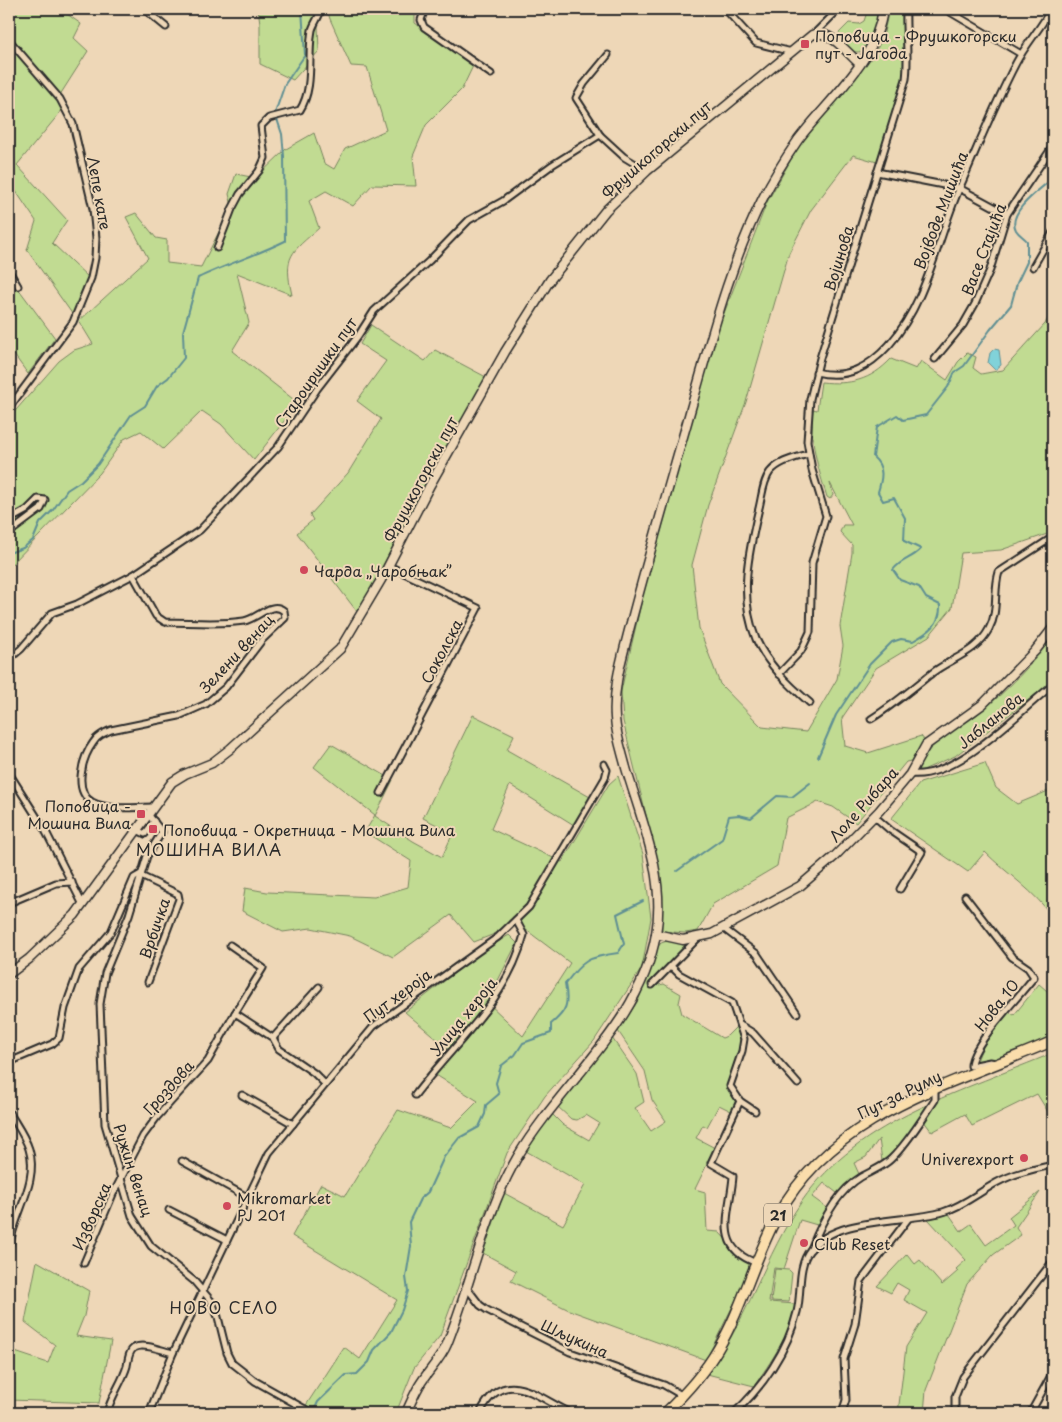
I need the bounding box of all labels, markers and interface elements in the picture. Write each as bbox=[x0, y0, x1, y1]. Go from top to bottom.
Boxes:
place label: Поповица - Фрушкогорски пут - Јагода bbox=[815, 24, 1017, 64]
marker: Поповица - Фрушкогорски пут - Јагода bbox=[799, 38, 811, 50]
street label: Фрушкогорски пут bbox=[596, 94, 717, 203]
street label: Војводе Мишића bbox=[907, 147, 973, 272]
street label: Лепе кате bbox=[82, 155, 118, 232]
street label: Васе Стајића bbox=[955, 199, 1011, 299]
street label: Војинова bbox=[817, 222, 859, 294]
street label: Староиришки пут bbox=[268, 311, 362, 432]
street label: Фрушкогорски пут bbox=[377, 411, 463, 546]
place label: Чарда „Чаробњак” bbox=[314, 559, 452, 582]
marker: Чарда „Чаробњак” bbox=[298, 564, 310, 576]
street label: Зелени венац bbox=[193, 608, 279, 698]
street label: Соколска bbox=[414, 614, 468, 687]
street label: Јабланова bbox=[952, 686, 1028, 754]
street label: Лоле Рибара bbox=[823, 761, 903, 847]
place label: Поповица - Мошина Вила bbox=[28, 794, 132, 834]
marker: Поповица - Мошина Вила bbox=[135, 808, 147, 820]
place label: Поповица - Окретница - Мошина Вила bbox=[163, 818, 456, 841]
marker: Поповица - Окретница - Мошина Вила bbox=[147, 823, 159, 835]
district label: МОШИНА ВИЛА bbox=[136, 837, 282, 861]
street label: Врбичка bbox=[133, 894, 175, 962]
street label: Пут хероја bbox=[358, 962, 436, 1028]
street label: Улица хероја bbox=[424, 971, 502, 1060]
street label: Нова 10 bbox=[968, 974, 1024, 1036]
street label: Гроздова bbox=[137, 1054, 199, 1119]
street label: Пут за Руму bbox=[853, 1064, 945, 1124]
street label: Ружин венац bbox=[108, 1121, 160, 1220]
place label: Univerexport bbox=[921, 1147, 1014, 1170]
marker: Univerexport bbox=[1018, 1152, 1030, 1164]
street label: Изворска bbox=[66, 1178, 116, 1254]
place label: Mikromarket PJ 201 bbox=[237, 1186, 331, 1226]
marker: Mikromarket PJ 201 bbox=[221, 1200, 233, 1212]
road number: 21 bbox=[764, 1204, 792, 1226]
place label: Club Reset bbox=[814, 1232, 890, 1255]
marker: Club Reset bbox=[798, 1237, 810, 1249]
district label: НОВО СЕЛО bbox=[170, 1295, 278, 1319]
street label: Шљукина bbox=[537, 1313, 613, 1363]

